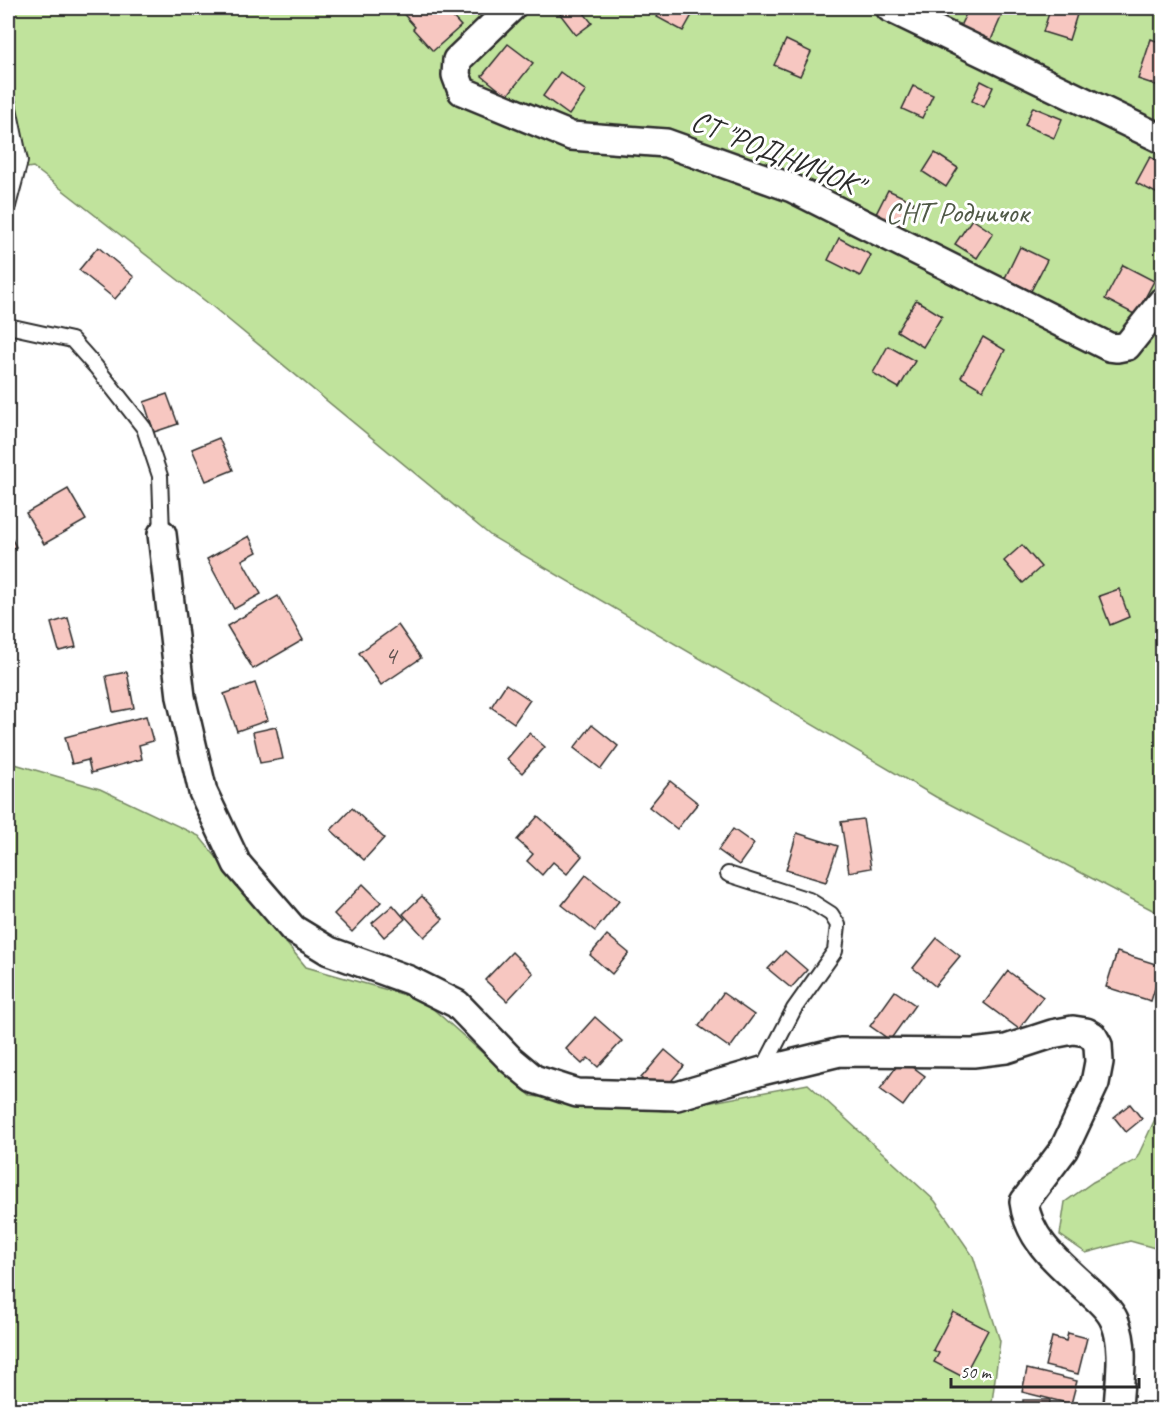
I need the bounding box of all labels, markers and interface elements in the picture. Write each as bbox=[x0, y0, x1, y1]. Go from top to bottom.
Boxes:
street label: СТ "РОДНИЧОК" bbox=[686, 101, 874, 207]
park label: СНТ Родничок bbox=[886, 193, 1031, 231]
house number: 4 bbox=[384, 638, 399, 672]
scale bar bbox=[951, 1351, 1138, 1389]
text: 50 m bbox=[960, 1361, 993, 1383]

